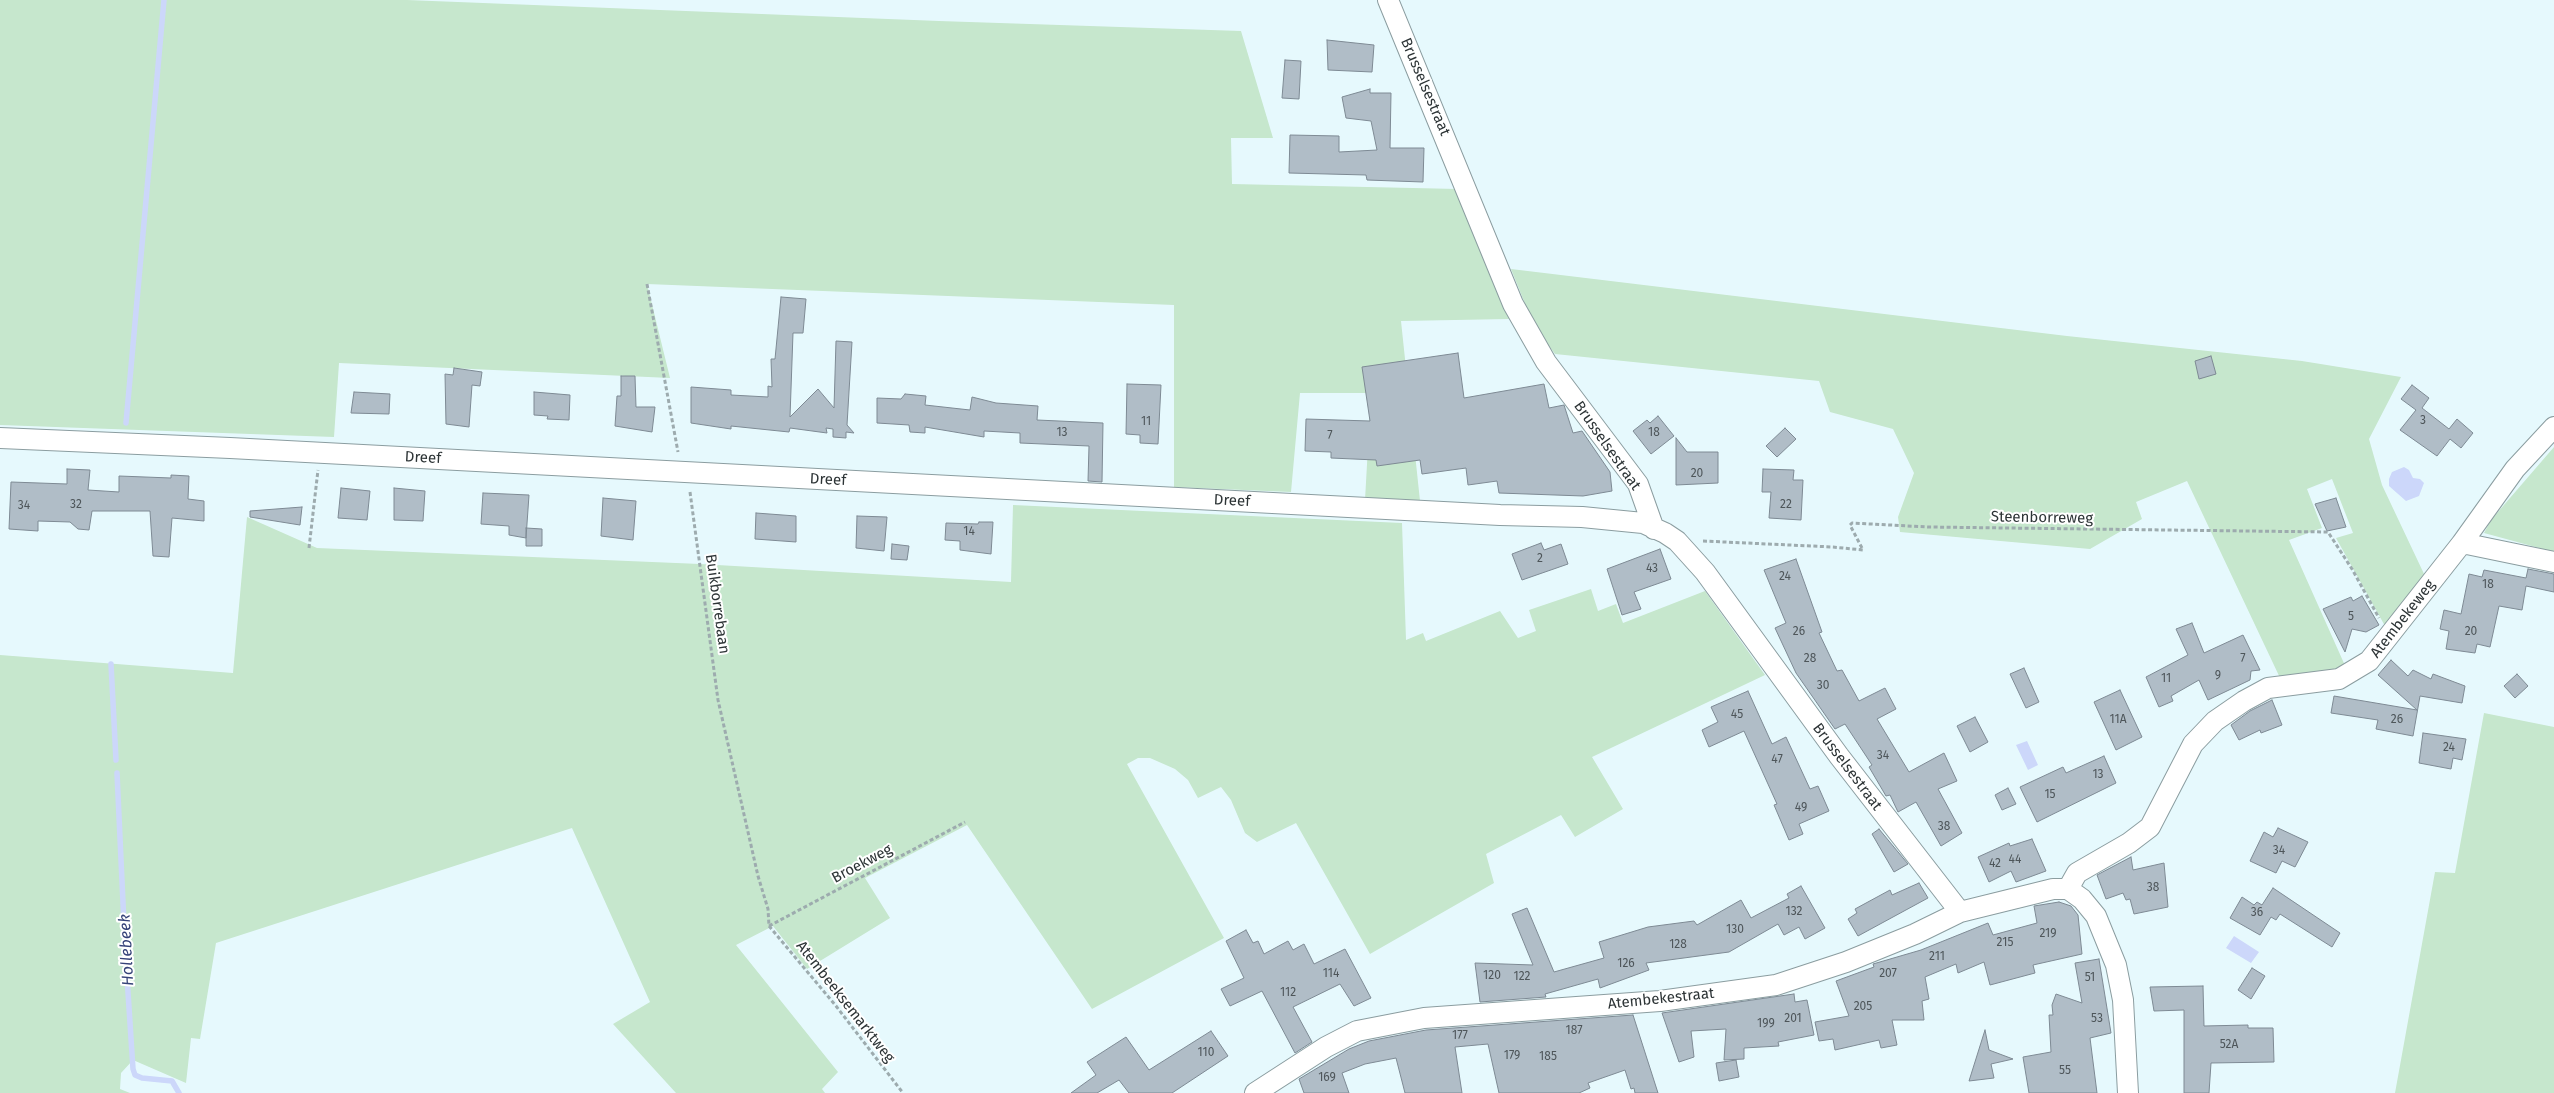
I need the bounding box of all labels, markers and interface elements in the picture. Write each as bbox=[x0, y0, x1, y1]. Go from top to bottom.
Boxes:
street label: Brusselsestraat bbox=[1396, 35, 1454, 139]
street label: Brusselsestraat bbox=[1570, 398, 1644, 494]
house number: 3 bbox=[2420, 414, 2426, 428]
house number: 11 bbox=[1141, 415, 1151, 429]
house number: 13 bbox=[1056, 426, 1068, 440]
house number: 18 bbox=[1648, 426, 1660, 440]
house number: 7 bbox=[1327, 429, 1333, 443]
street label: Dreef bbox=[404, 448, 442, 468]
house number: 20 bbox=[1691, 467, 1703, 481]
street label: Dreef bbox=[809, 470, 847, 490]
street label: Dreef bbox=[1213, 491, 1251, 511]
house number: 32 bbox=[70, 498, 82, 512]
house number: 22 bbox=[1780, 498, 1792, 512]
house number: 34 bbox=[18, 499, 30, 513]
street label: Steenborreweg bbox=[1991, 508, 2093, 528]
house number: 14 bbox=[963, 525, 975, 539]
house number: 2 bbox=[1537, 552, 1543, 566]
street label: Buikborrebaan bbox=[701, 553, 733, 655]
house number: 43 bbox=[1646, 562, 1658, 576]
house number: 24 bbox=[1779, 570, 1791, 584]
street label: Atembekeweg bbox=[2367, 576, 2439, 662]
house number: 18 bbox=[2482, 578, 2494, 592]
house number: 5 bbox=[2348, 610, 2354, 624]
house number: 26 bbox=[1793, 625, 1805, 639]
house number: 20 bbox=[2465, 625, 2477, 639]
house number: 28 bbox=[1804, 652, 1816, 666]
house number: 7 bbox=[2240, 652, 2246, 666]
house number: 9 bbox=[2215, 669, 2221, 683]
house number: 11 bbox=[2161, 672, 2171, 686]
house number: 30 bbox=[1817, 679, 1829, 693]
house number: 45 bbox=[1731, 708, 1743, 722]
house number: 11A bbox=[2109, 713, 2127, 727]
house number: 26 bbox=[2391, 713, 2403, 727]
street label: Brusselsestraat bbox=[1808, 720, 1886, 814]
house number: 24 bbox=[2443, 741, 2455, 755]
house number: 34 bbox=[1877, 749, 1889, 763]
house number: 47 bbox=[1771, 753, 1783, 767]
house number: 13 bbox=[2092, 768, 2104, 782]
house number: 15 bbox=[2044, 788, 2056, 802]
house number: 49 bbox=[1795, 801, 1807, 815]
house number: 38 bbox=[1938, 820, 1950, 834]
street label: Broekweg bbox=[829, 841, 895, 887]
house number: 34 bbox=[2273, 844, 2285, 858]
house number: 44 bbox=[2009, 853, 2021, 867]
house number: 42 bbox=[1989, 857, 2001, 871]
house number: 38 bbox=[2147, 881, 2159, 895]
house number: 132 bbox=[1785, 905, 1803, 919]
house number: 36 bbox=[2251, 906, 2263, 920]
water label: Hollebeek bbox=[116, 914, 138, 986]
house number: 130 bbox=[1726, 923, 1744, 937]
house number: 219 bbox=[2039, 927, 2057, 941]
house number: 215 bbox=[1997, 936, 2013, 950]
street label: Atembeeksemarktweg bbox=[792, 938, 898, 1066]
house number: 128 bbox=[1669, 938, 1687, 952]
house number: 211 bbox=[1929, 950, 1945, 964]
house number: 126 bbox=[1617, 957, 1635, 971]
house number: 114 bbox=[1323, 967, 1339, 981]
house number: 207 bbox=[1879, 967, 1897, 981]
house number: 120 bbox=[1483, 969, 1501, 983]
house number: 122 bbox=[1513, 970, 1531, 984]
house number: 51 bbox=[2085, 971, 2095, 985]
street label: Atembekestraat bbox=[1607, 984, 1715, 1014]
house number: 112 bbox=[1280, 986, 1296, 1000]
house number: 205 bbox=[1854, 1000, 1872, 1014]
house number: 201 bbox=[1784, 1012, 1802, 1026]
house number: 53 bbox=[2091, 1012, 2103, 1026]
house number: 199 bbox=[1757, 1017, 1775, 1031]
house number: 187 bbox=[1566, 1024, 1582, 1038]
house number: 177 bbox=[1452, 1029, 1468, 1043]
house number: 52A bbox=[2220, 1038, 2238, 1052]
house number: 110 bbox=[1198, 1046, 1214, 1060]
house number: 179 bbox=[1504, 1049, 1520, 1063]
house number: 185 bbox=[1539, 1050, 1557, 1064]
house number: 55 bbox=[2059, 1064, 2071, 1078]
house number: 169 bbox=[1318, 1071, 1336, 1085]

